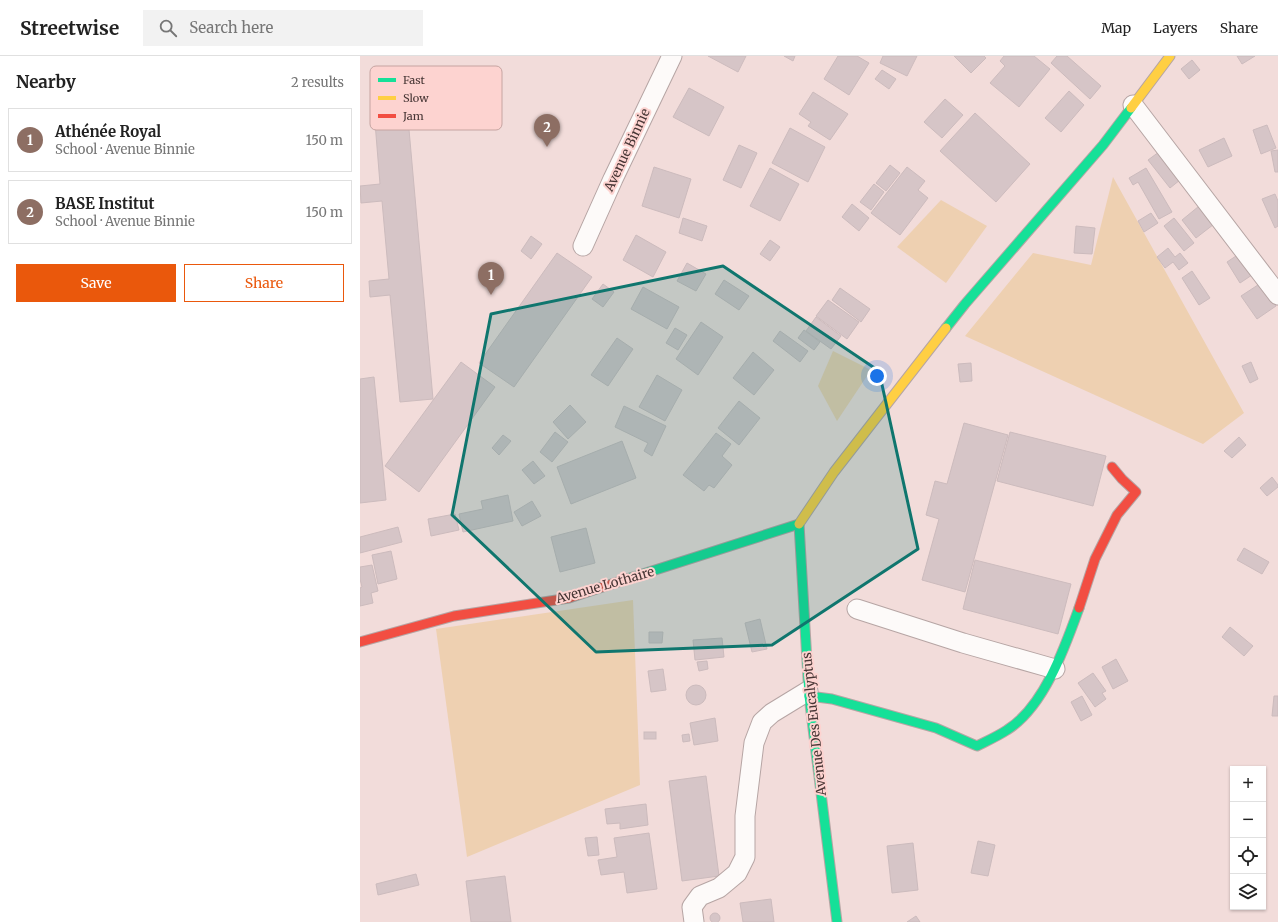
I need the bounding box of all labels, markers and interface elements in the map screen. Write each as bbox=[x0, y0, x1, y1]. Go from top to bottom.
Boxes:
search box bbox=[143, 10, 423, 46]
text: Streetwise bbox=[20, 16, 119, 40]
icon: search bbox=[157, 17, 179, 39]
text: Search here bbox=[189, 18, 273, 37]
text: Map bbox=[1101, 19, 1131, 37]
text: Layers bbox=[1153, 19, 1198, 37]
text: Share bbox=[1220, 19, 1258, 37]
legend bbox=[370, 66, 502, 130]
text: Nearby bbox=[16, 71, 76, 93]
text: Fast bbox=[403, 73, 426, 87]
text: 2 results bbox=[291, 74, 344, 91]
text: Slow bbox=[403, 91, 429, 105]
street label: Avenue Binnie bbox=[600, 106, 654, 195]
text: Jam bbox=[402, 109, 424, 123]
pin: 2 bbox=[534, 114, 560, 147]
text: Athénée Royal bbox=[55, 122, 161, 141]
text: 1 bbox=[27, 132, 33, 149]
text: 150 m bbox=[306, 132, 343, 149]
text: School · Avenue Binnie bbox=[55, 141, 195, 158]
text: BASE Institut bbox=[55, 194, 155, 213]
text: 2 bbox=[26, 204, 34, 221]
text: 150 m bbox=[306, 204, 343, 221]
text: School · Avenue Binnie bbox=[55, 213, 195, 230]
pin: 1 bbox=[478, 262, 504, 295]
button: Save bbox=[16, 264, 176, 302]
button: Share bbox=[184, 264, 344, 302]
your location bbox=[867, 366, 887, 386]
street label: Avenue Lothaire bbox=[553, 563, 656, 607]
street label: Avenue Des Eucalyptus bbox=[798, 651, 830, 797]
map controls bbox=[1230, 766, 1266, 910]
button: + bbox=[1230, 766, 1266, 802]
button: − bbox=[1230, 802, 1266, 838]
button: locate bbox=[1230, 838, 1266, 874]
button: layers bbox=[1230, 874, 1266, 910]

